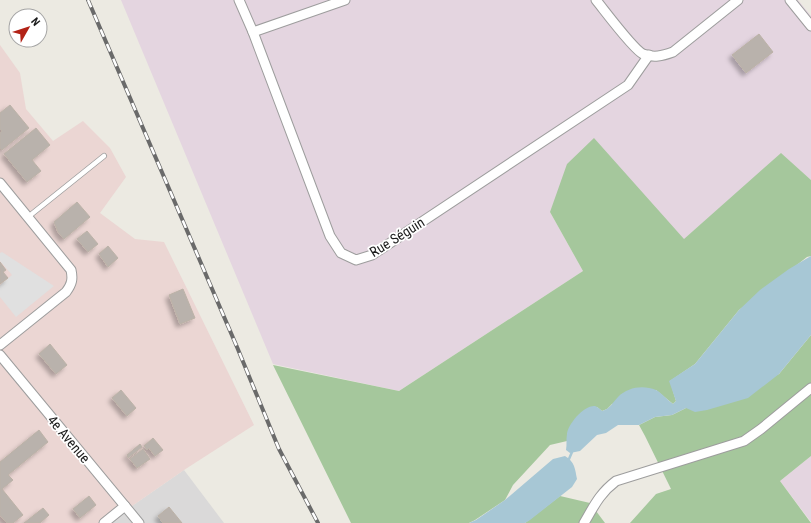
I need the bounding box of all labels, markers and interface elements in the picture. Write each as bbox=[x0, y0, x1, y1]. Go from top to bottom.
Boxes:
north arrow bbox=[8, 8, 48, 48]
text: N bbox=[28, 15, 43, 29]
street label: Rue Séguin bbox=[367, 214, 427, 260]
street label: 4e Avenue bbox=[45, 412, 94, 466]

